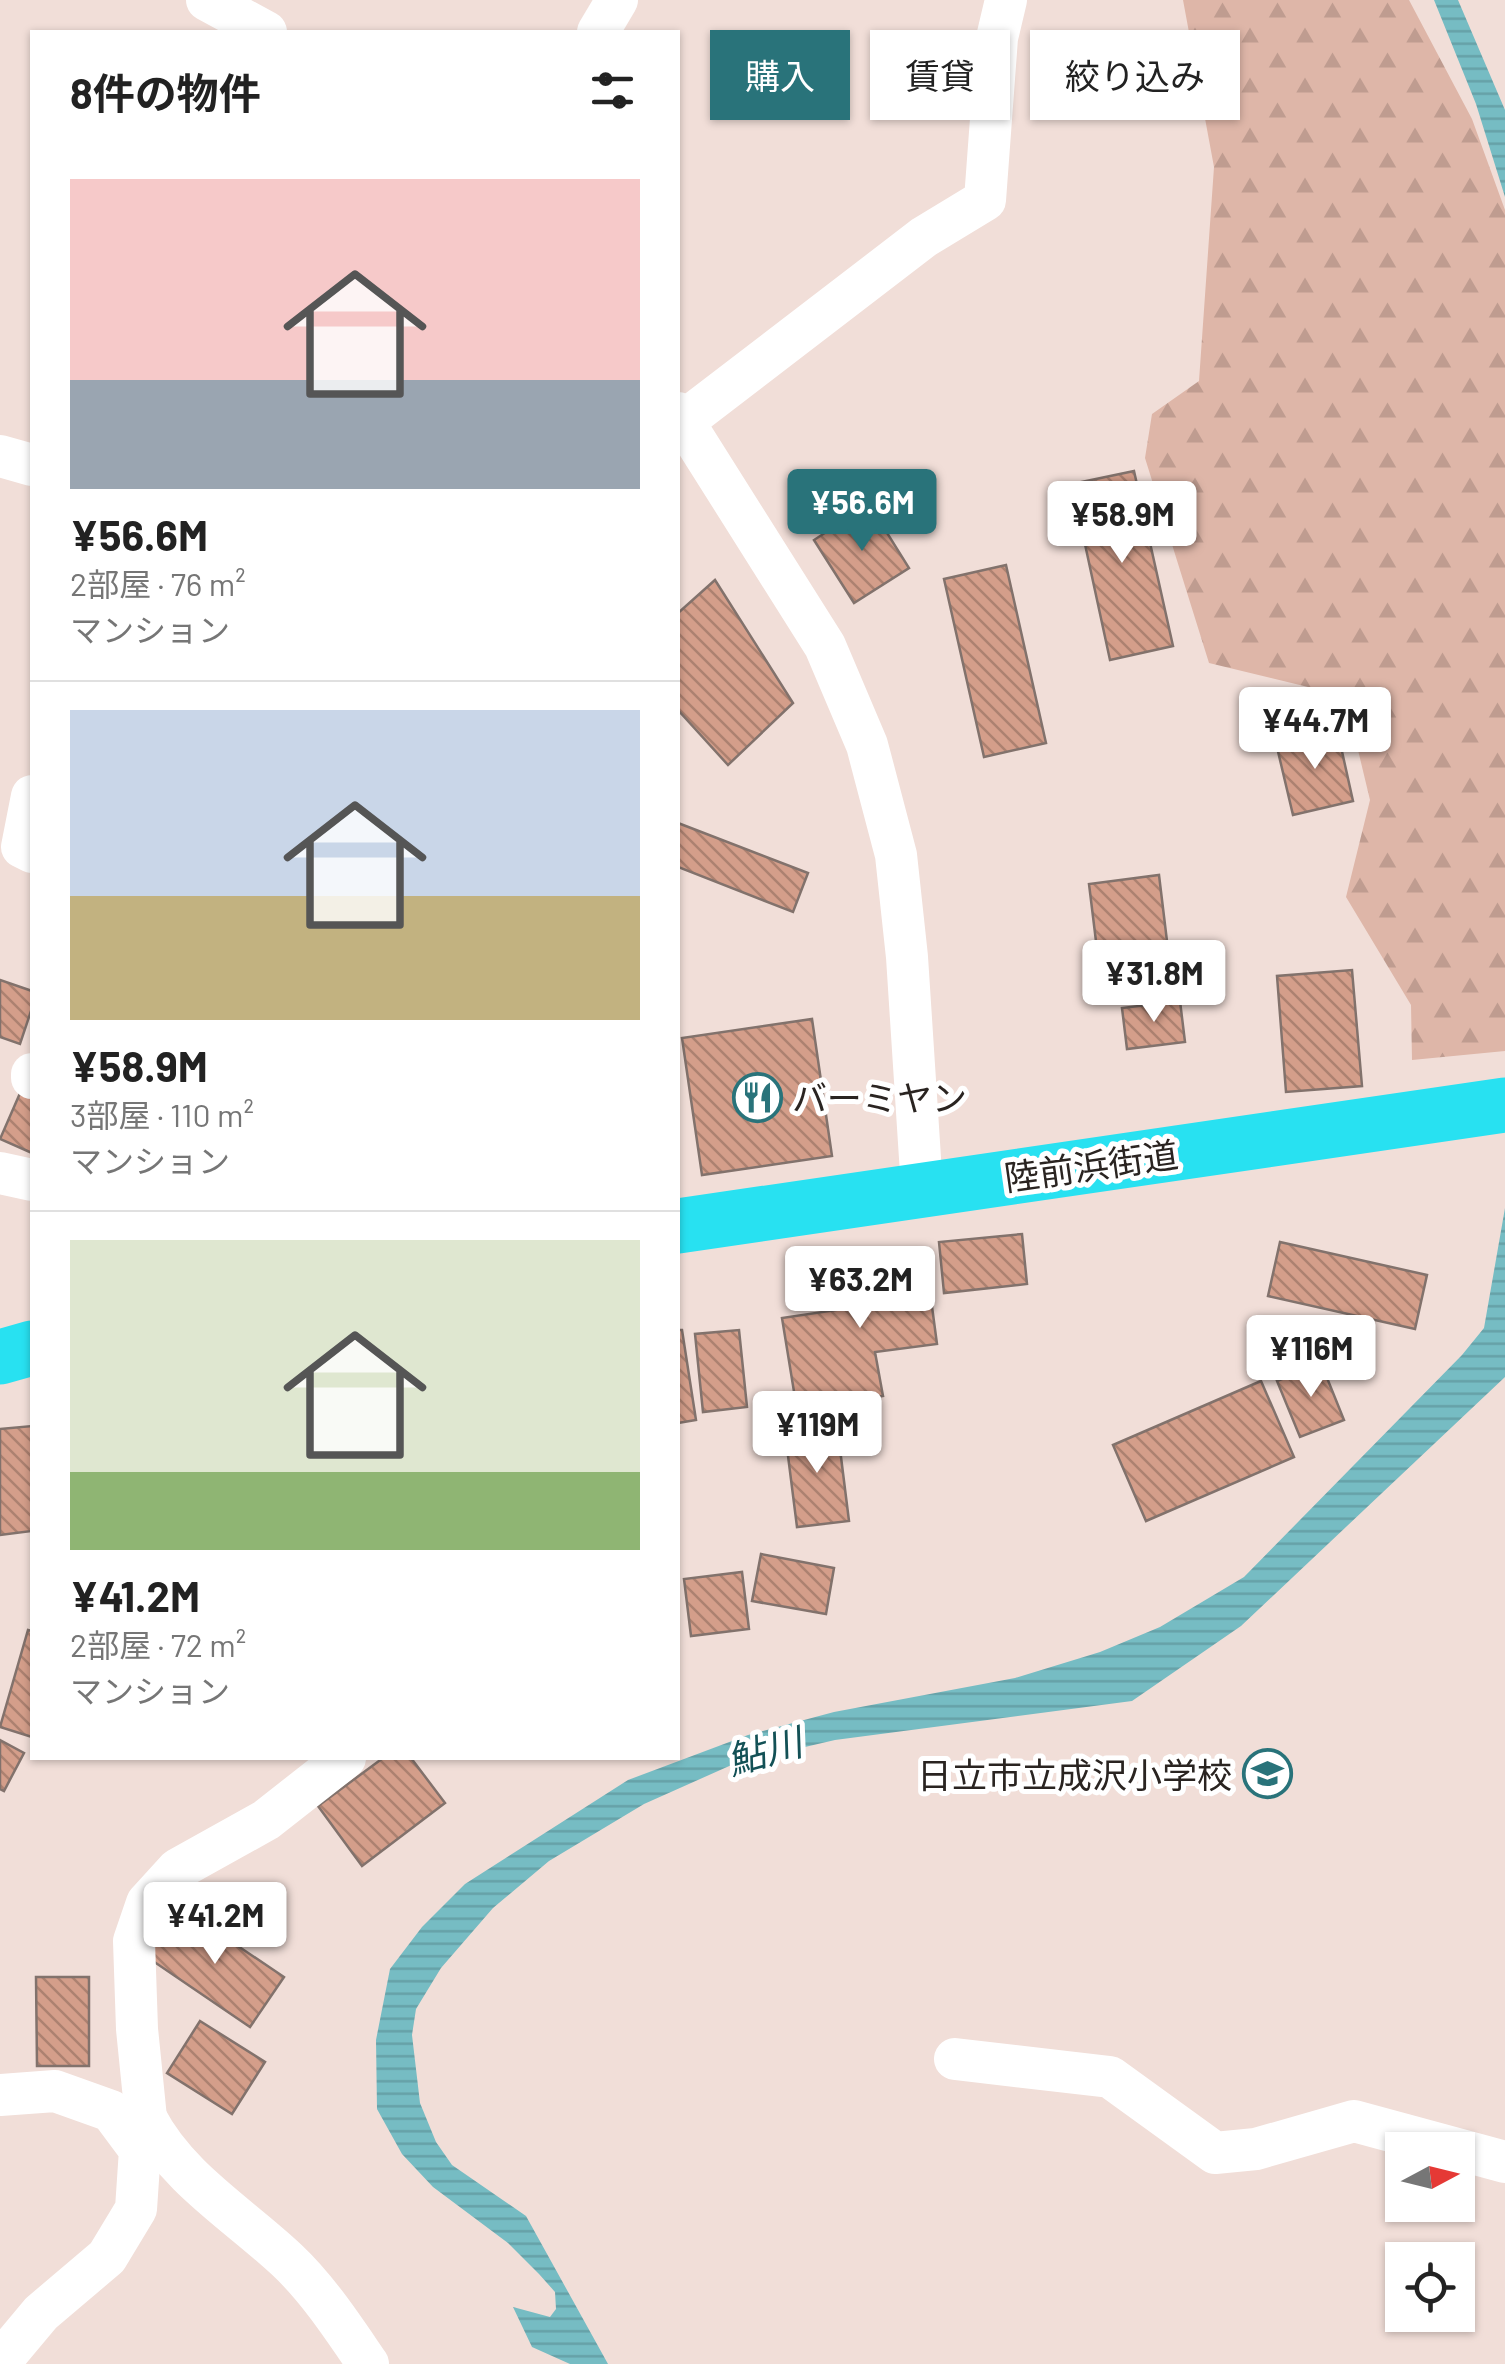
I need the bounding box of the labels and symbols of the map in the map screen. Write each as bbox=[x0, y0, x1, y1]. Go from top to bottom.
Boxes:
pin: ¥56.6M bbox=[781, 469, 943, 554]
pin: ¥58.9M bbox=[1041, 481, 1203, 566]
pin: ¥44.7M bbox=[1234, 687, 1396, 772]
pin: ¥31.8M bbox=[1073, 940, 1235, 1025]
restaurant icon: バーミヤン bbox=[731, 1071, 783, 1123]
place label: バーミヤン bbox=[792, 1076, 967, 1118]
street label: 陸前浜街道 bbox=[1001, 1132, 1181, 1198]
pin: ¥63.2M bbox=[779, 1246, 941, 1331]
pin: ¥116M bbox=[1241, 1315, 1381, 1400]
pin: ¥119M bbox=[747, 1391, 887, 1476]
water label: 鮎川 bbox=[721, 1716, 811, 1783]
school or university icon: 日立市立成沢小学校 bbox=[1241, 1748, 1293, 1800]
place label: 日立市立成沢小学校 bbox=[917, 1753, 1232, 1795]
pin: ¥41.2M bbox=[134, 1882, 296, 1967]
north arrow bbox=[1385, 2132, 1475, 2222]

